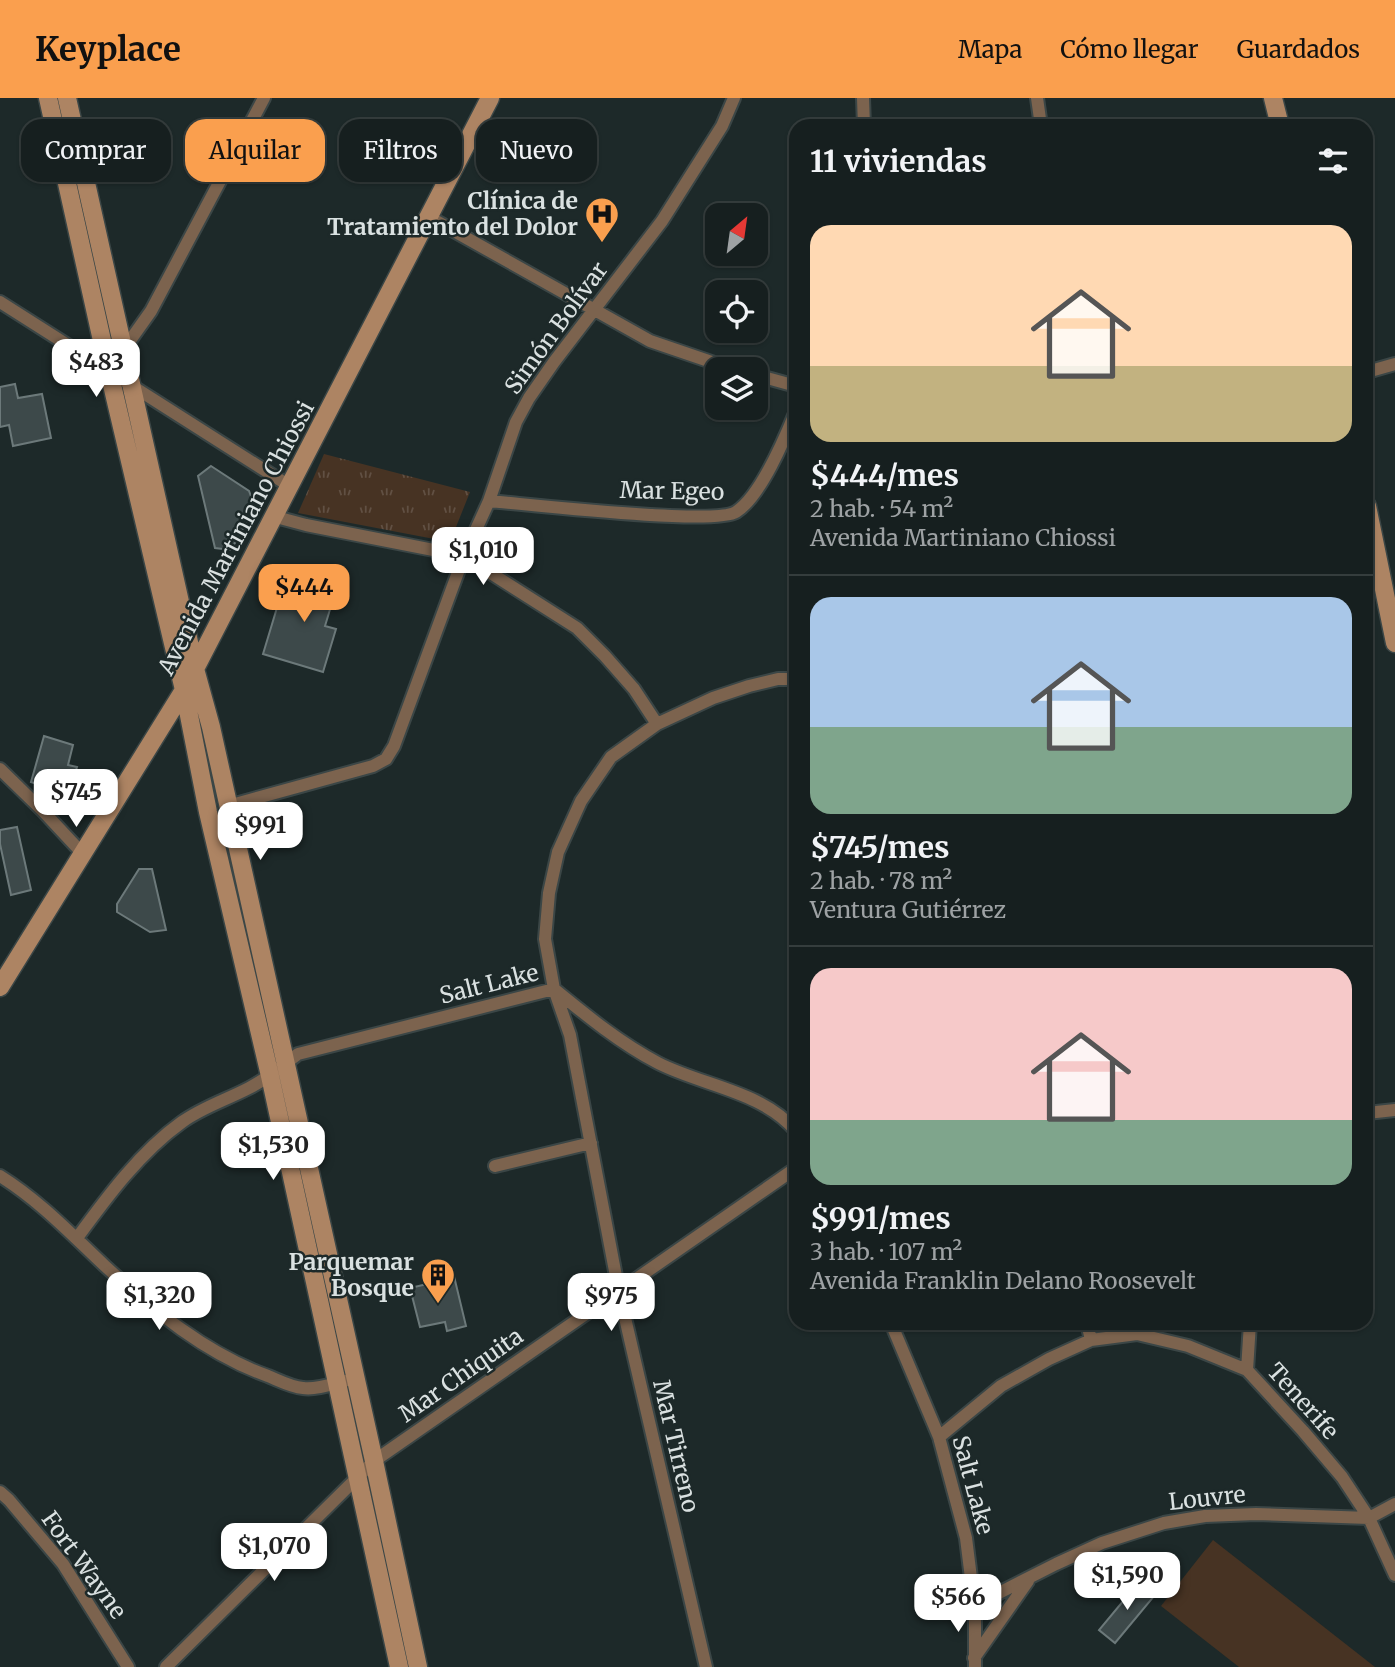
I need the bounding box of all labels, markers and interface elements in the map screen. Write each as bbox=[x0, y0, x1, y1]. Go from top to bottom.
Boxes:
text: Keyplace bbox=[35, 29, 181, 70]
text: Mapa bbox=[958, 34, 1022, 65]
text: Cómo llegar bbox=[1060, 34, 1199, 65]
text: Guardados bbox=[1237, 34, 1360, 65]
chip: Comprar bbox=[21, 119, 171, 182]
chip: Alquilar bbox=[185, 119, 325, 182]
chip: Filtros bbox=[339, 119, 462, 182]
chip: Nuevo bbox=[476, 119, 597, 182]
text: 11 viviendas bbox=[810, 142, 987, 180]
icon: filters bbox=[1314, 142, 1352, 180]
place label: Clínica de Tratamiento del Dolor bbox=[327, 186, 578, 241]
hospital icon: Clínica de Tratamiento del Dolor bbox=[583, 195, 621, 244]
north arrow bbox=[705, 203, 768, 266]
map controls bbox=[705, 203, 768, 420]
street label: Simón Bolívar bbox=[498, 256, 613, 400]
icon: home bbox=[1018, 271, 1144, 397]
button: locate bbox=[705, 280, 768, 343]
pin: $483 bbox=[55, 340, 137, 399]
text: $483 bbox=[68, 347, 124, 376]
button: layers bbox=[705, 357, 768, 420]
street label: Avenida Martiniano Chiossi bbox=[150, 396, 320, 680]
text: $444/mes bbox=[810, 456, 959, 494]
street label: Mar Egeo bbox=[619, 475, 725, 506]
text: 2 hab. · 54 m² bbox=[810, 494, 953, 523]
text: Avenida Martiniano Chiossi bbox=[810, 523, 1116, 552]
pin: $1,010 bbox=[426, 528, 540, 587]
text: $1,010 bbox=[448, 535, 518, 564]
pin: $444 bbox=[263, 564, 345, 624]
text: $444 bbox=[275, 572, 333, 601]
icon: home bbox=[1018, 643, 1144, 769]
pin: $745 bbox=[35, 770, 117, 829]
text: $745 bbox=[50, 777, 102, 806]
pin: $991 bbox=[219, 802, 301, 862]
text: $991 bbox=[234, 810, 286, 839]
text: $745/mes bbox=[810, 828, 950, 866]
text: 2 hab. · 78 m² bbox=[810, 866, 952, 895]
text: Ventura Gutiérrez bbox=[810, 895, 1006, 924]
street label: Salt Lake bbox=[436, 957, 541, 1010]
icon: home bbox=[1018, 1014, 1144, 1140]
pin: $1,530 bbox=[216, 1122, 330, 1182]
text: $1,530 bbox=[237, 1130, 309, 1159]
text: $991/mes bbox=[810, 1199, 951, 1237]
text: 3 hab. · 107 m² bbox=[810, 1237, 962, 1266]
place label: Parquemar Bosque bbox=[289, 1247, 414, 1302]
building icon: Parquemar Bosque bbox=[419, 1256, 457, 1305]
text: Avenida Franklin Delano Roosevelt bbox=[810, 1266, 1196, 1295]
pin: $1,320 bbox=[102, 1272, 216, 1332]
pin: $975 bbox=[570, 1274, 652, 1333]
text: $1,320 bbox=[123, 1280, 196, 1309]
text: $975 bbox=[584, 1281, 638, 1310]
street label: Mar Chiquita bbox=[393, 1321, 528, 1428]
street label: Tenerife bbox=[1262, 1356, 1345, 1445]
street label: Mar Tirreno bbox=[647, 1377, 706, 1515]
street label: Salt Lake bbox=[946, 1432, 1001, 1537]
street label: Louvre bbox=[1167, 1479, 1247, 1516]
street label: Fort Wayne bbox=[36, 1505, 133, 1624]
pin: $1,070 bbox=[217, 1524, 331, 1583]
text: $1,070 bbox=[237, 1531, 311, 1560]
pin: $1,590 bbox=[1070, 1552, 1184, 1612]
text: $1,590 bbox=[1090, 1560, 1164, 1589]
pin: $566 bbox=[917, 1574, 999, 1634]
text: $566 bbox=[930, 1582, 986, 1611]

